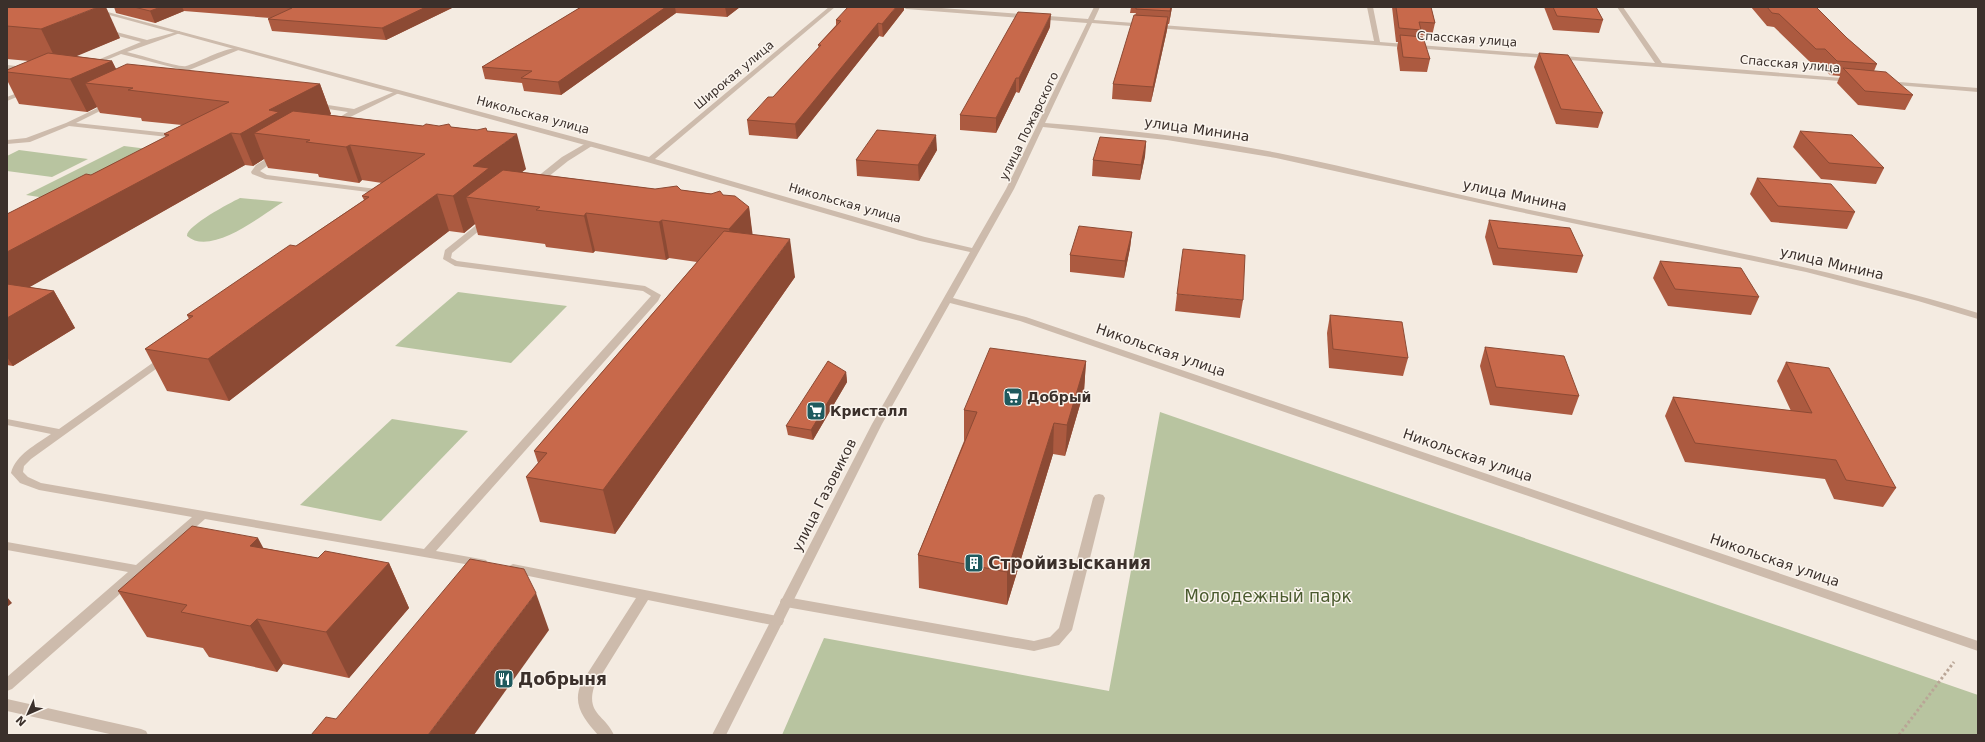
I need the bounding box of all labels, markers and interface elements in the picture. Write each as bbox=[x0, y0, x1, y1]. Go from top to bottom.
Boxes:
street label: Спасская улица bbox=[1416, 29, 1518, 49]
street label: Широкая улица bbox=[691, 38, 777, 112]
street label: Спасская улица bbox=[1739, 53, 1841, 75]
street label: улица Пожарского bbox=[997, 70, 1061, 182]
street label: Никольская улица bbox=[475, 93, 591, 137]
street label: улица Минина bbox=[1143, 114, 1251, 144]
street label: улица Минина bbox=[1461, 176, 1569, 214]
street label: Никольская улица bbox=[787, 180, 903, 226]
street label: улица Минина bbox=[1779, 243, 1885, 283]
street label: Никольская улица bbox=[1094, 320, 1228, 380]
supermarket icon: Добрый bbox=[1002, 386, 1024, 408]
place label: Добрый bbox=[1027, 389, 1091, 405]
supermarket icon: Кристалл bbox=[805, 400, 827, 422]
place label: Кристалл bbox=[830, 403, 908, 419]
street label: Никольская улица bbox=[1401, 425, 1535, 485]
street label: улица Газовиков bbox=[789, 436, 859, 554]
street label: Никольская улица bbox=[1708, 530, 1842, 590]
building icon: Стройизыскания bbox=[963, 552, 985, 574]
place label: Стройизыскания bbox=[988, 553, 1151, 573]
park label: Молодежный парк bbox=[1184, 586, 1352, 606]
restaurant icon: Добрыня bbox=[493, 668, 515, 690]
place label: Добрыня bbox=[518, 669, 607, 689]
north arrow bbox=[8, 694, 48, 734]
text: N bbox=[13, 713, 29, 729]

